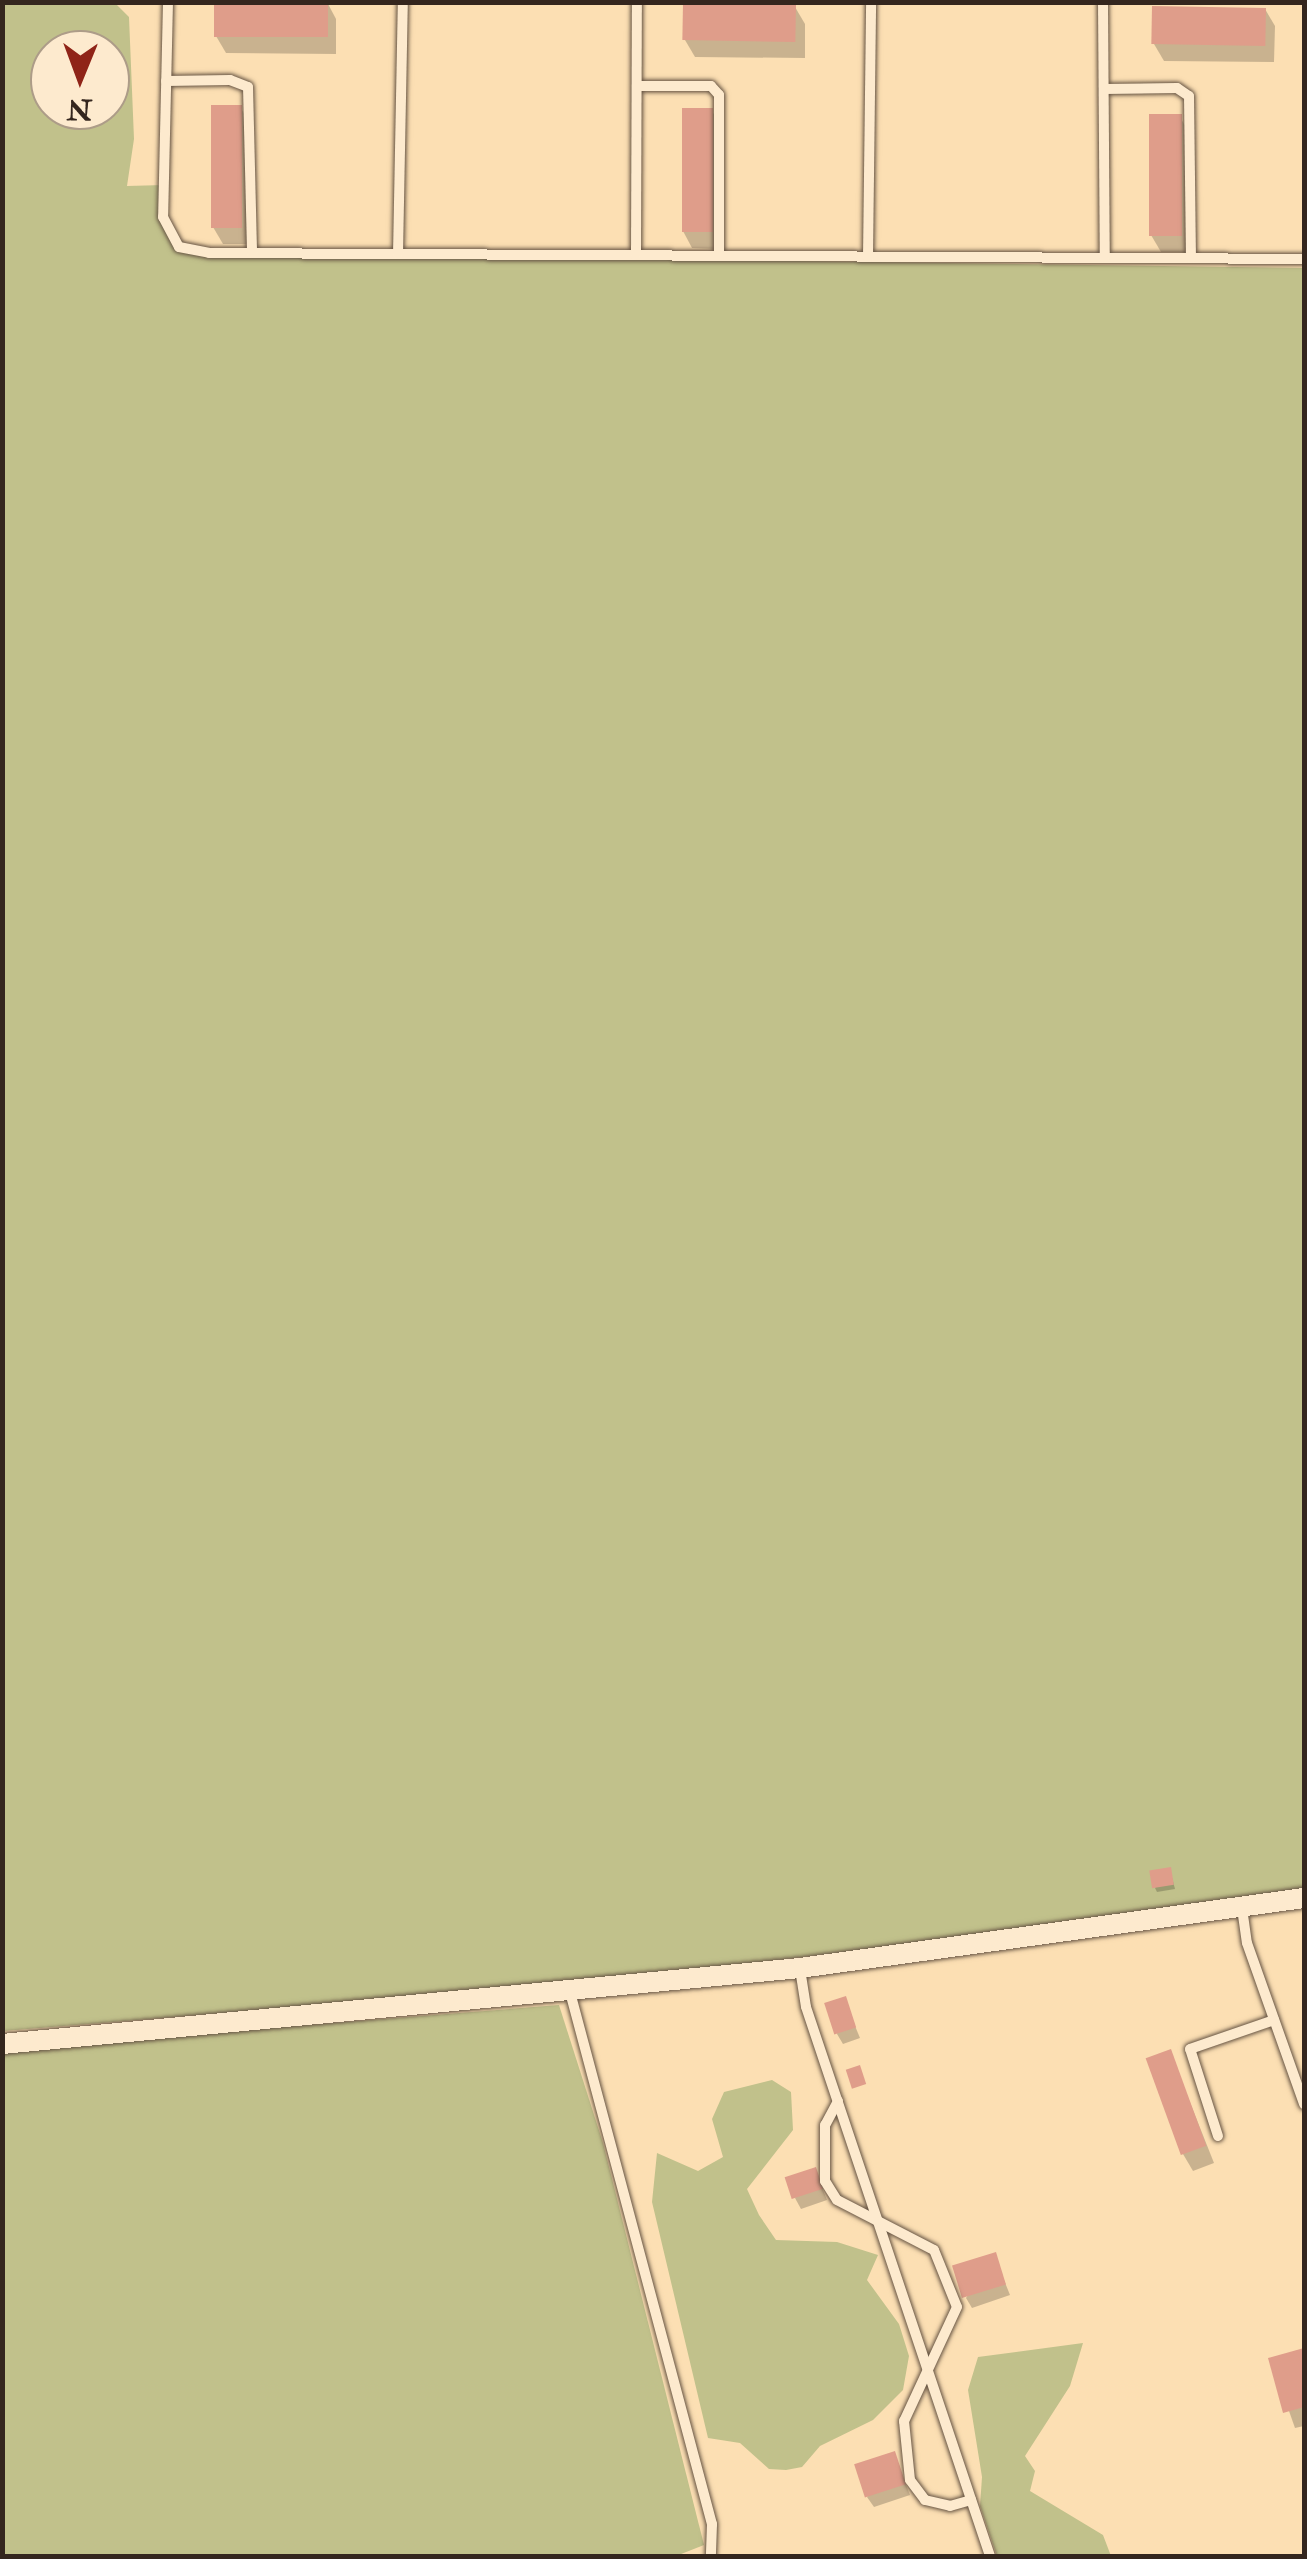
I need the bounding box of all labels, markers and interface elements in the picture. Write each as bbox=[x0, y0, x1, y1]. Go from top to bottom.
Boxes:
north arrow bbox=[30, 30, 130, 130]
text: N bbox=[67, 91, 92, 126]

